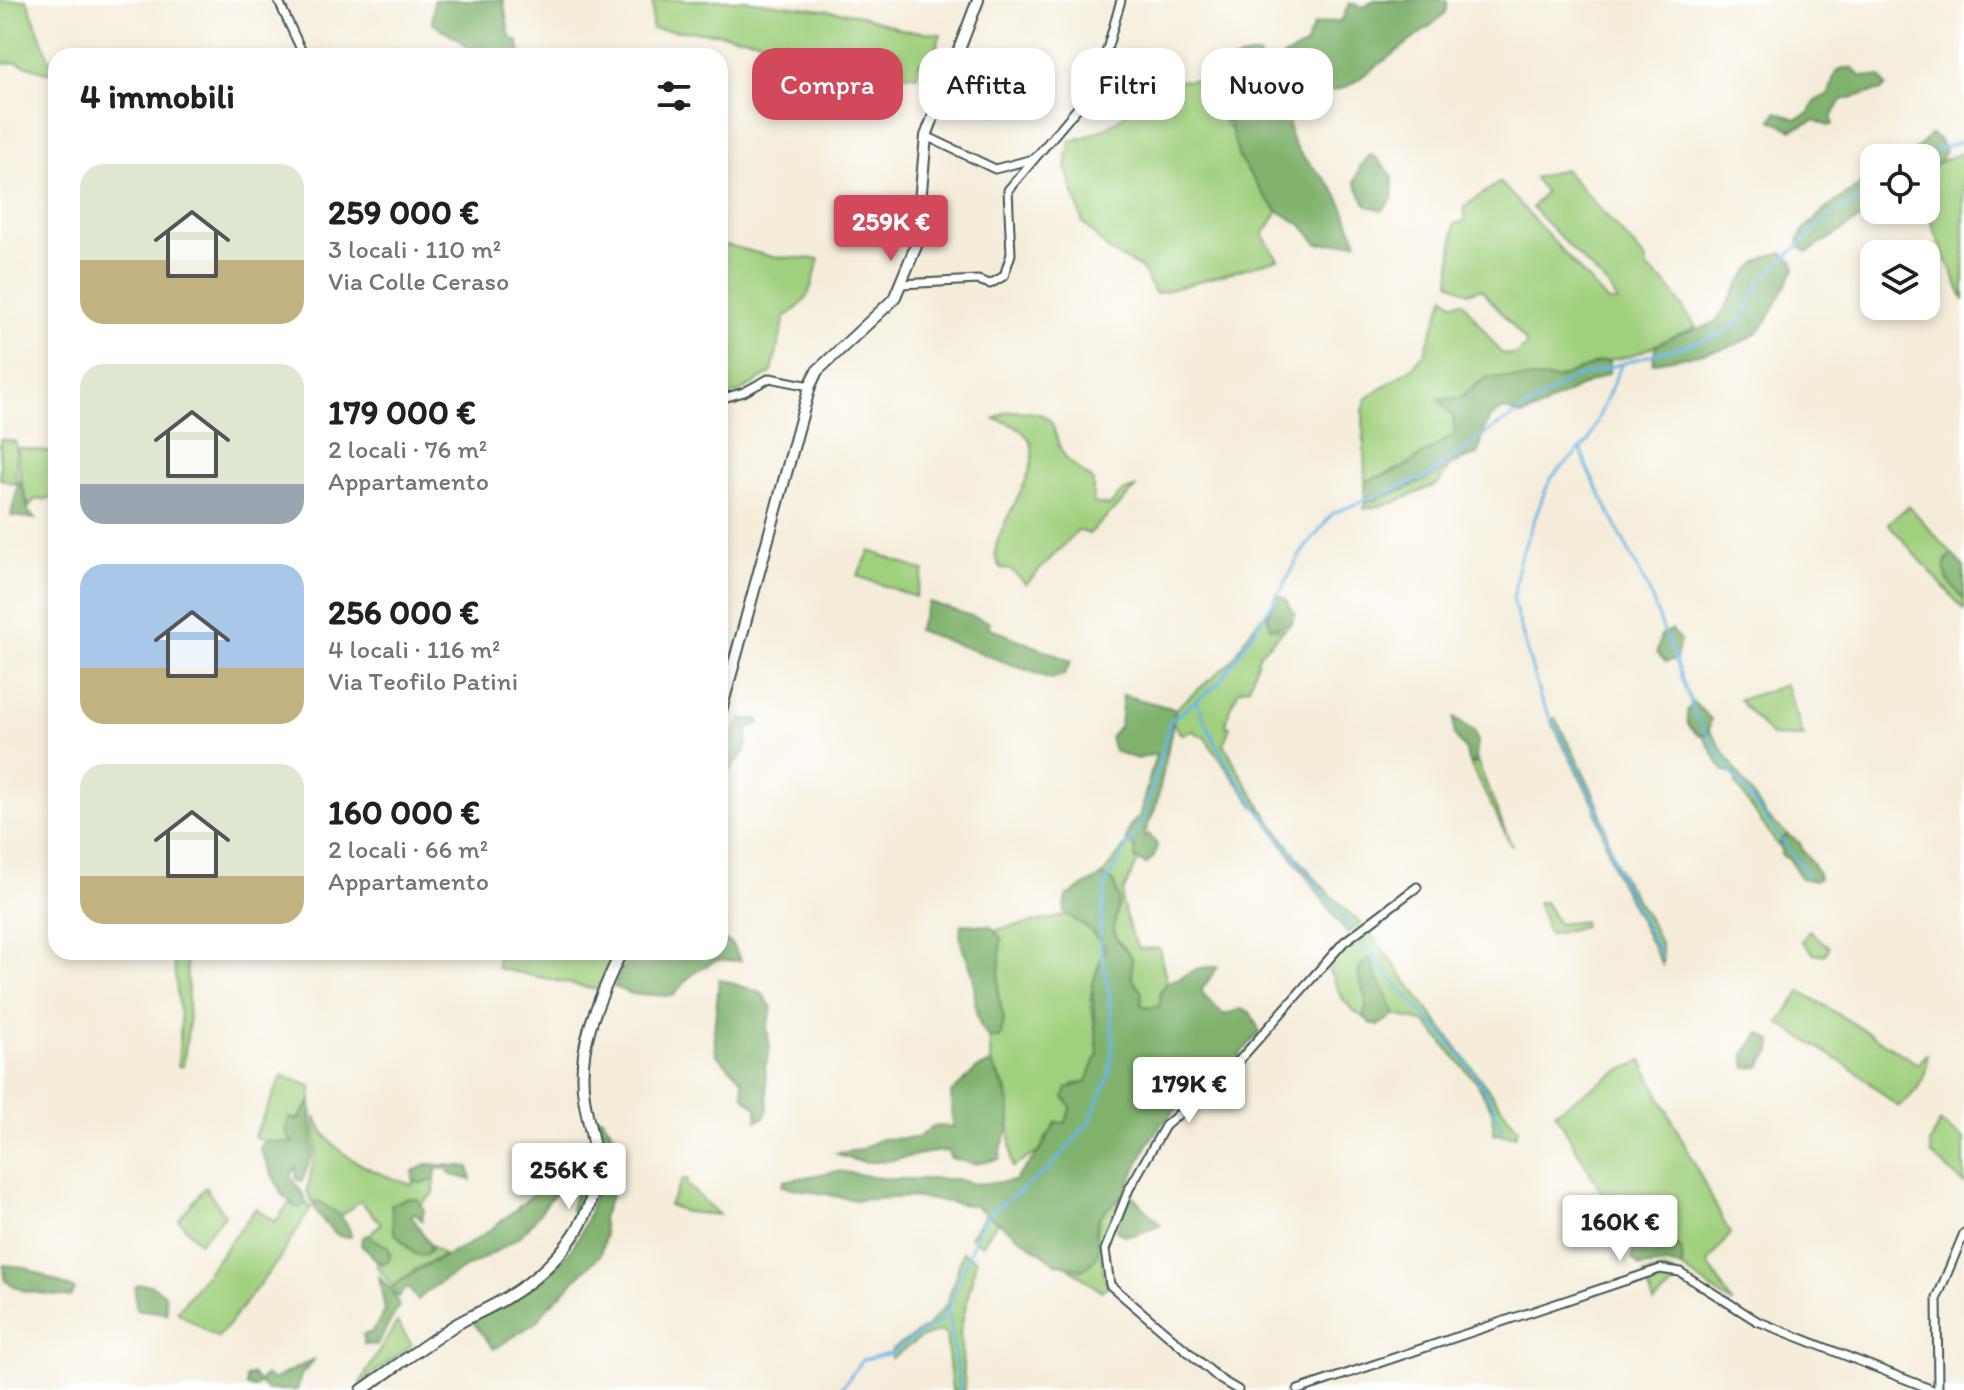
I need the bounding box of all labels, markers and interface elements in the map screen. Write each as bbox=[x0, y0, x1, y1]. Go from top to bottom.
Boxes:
chip: Compra bbox=[752, 48, 903, 120]
chip: Affitta bbox=[919, 48, 1055, 120]
chip: Filtri bbox=[1071, 48, 1185, 120]
chip: Nuovo bbox=[1201, 48, 1333, 120]
icon: filters bbox=[652, 74, 696, 118]
text: 4 immobili bbox=[80, 76, 235, 117]
map controls bbox=[1860, 144, 1940, 320]
button: locate bbox=[1860, 144, 1940, 224]
text: 259 000 € bbox=[328, 192, 479, 233]
pin: 259K € bbox=[826, 195, 956, 263]
icon: home bbox=[144, 196, 240, 292]
text: 259K € bbox=[852, 205, 930, 237]
text: 3 locali · 110 m² bbox=[328, 233, 501, 265]
button: layers bbox=[1860, 240, 1940, 320]
text: Via Colle Ceraso bbox=[328, 265, 509, 297]
text: 179 000 € bbox=[328, 392, 476, 433]
icon: home bbox=[144, 396, 240, 492]
text: 2 locali · 76 m² bbox=[328, 433, 487, 465]
text: Appartamento bbox=[328, 465, 489, 497]
text: 256 000 € bbox=[328, 592, 479, 633]
icon: home bbox=[144, 596, 240, 692]
text: 4 locali · 116 m² bbox=[328, 633, 500, 665]
text: Via Teofilo Patini bbox=[328, 665, 518, 697]
text: 160 000 € bbox=[328, 792, 480, 833]
icon: home bbox=[144, 796, 240, 892]
text: 2 locali · 66 m² bbox=[328, 833, 488, 865]
text: Appartamento bbox=[328, 865, 489, 897]
pin: 179K € bbox=[1124, 1057, 1254, 1125]
text: 179K € bbox=[1151, 1067, 1227, 1099]
pin: 256K € bbox=[504, 1143, 634, 1211]
text: 256K € bbox=[530, 1153, 608, 1185]
pin: 160K € bbox=[1555, 1195, 1685, 1263]
text: 160K € bbox=[1580, 1205, 1660, 1237]

